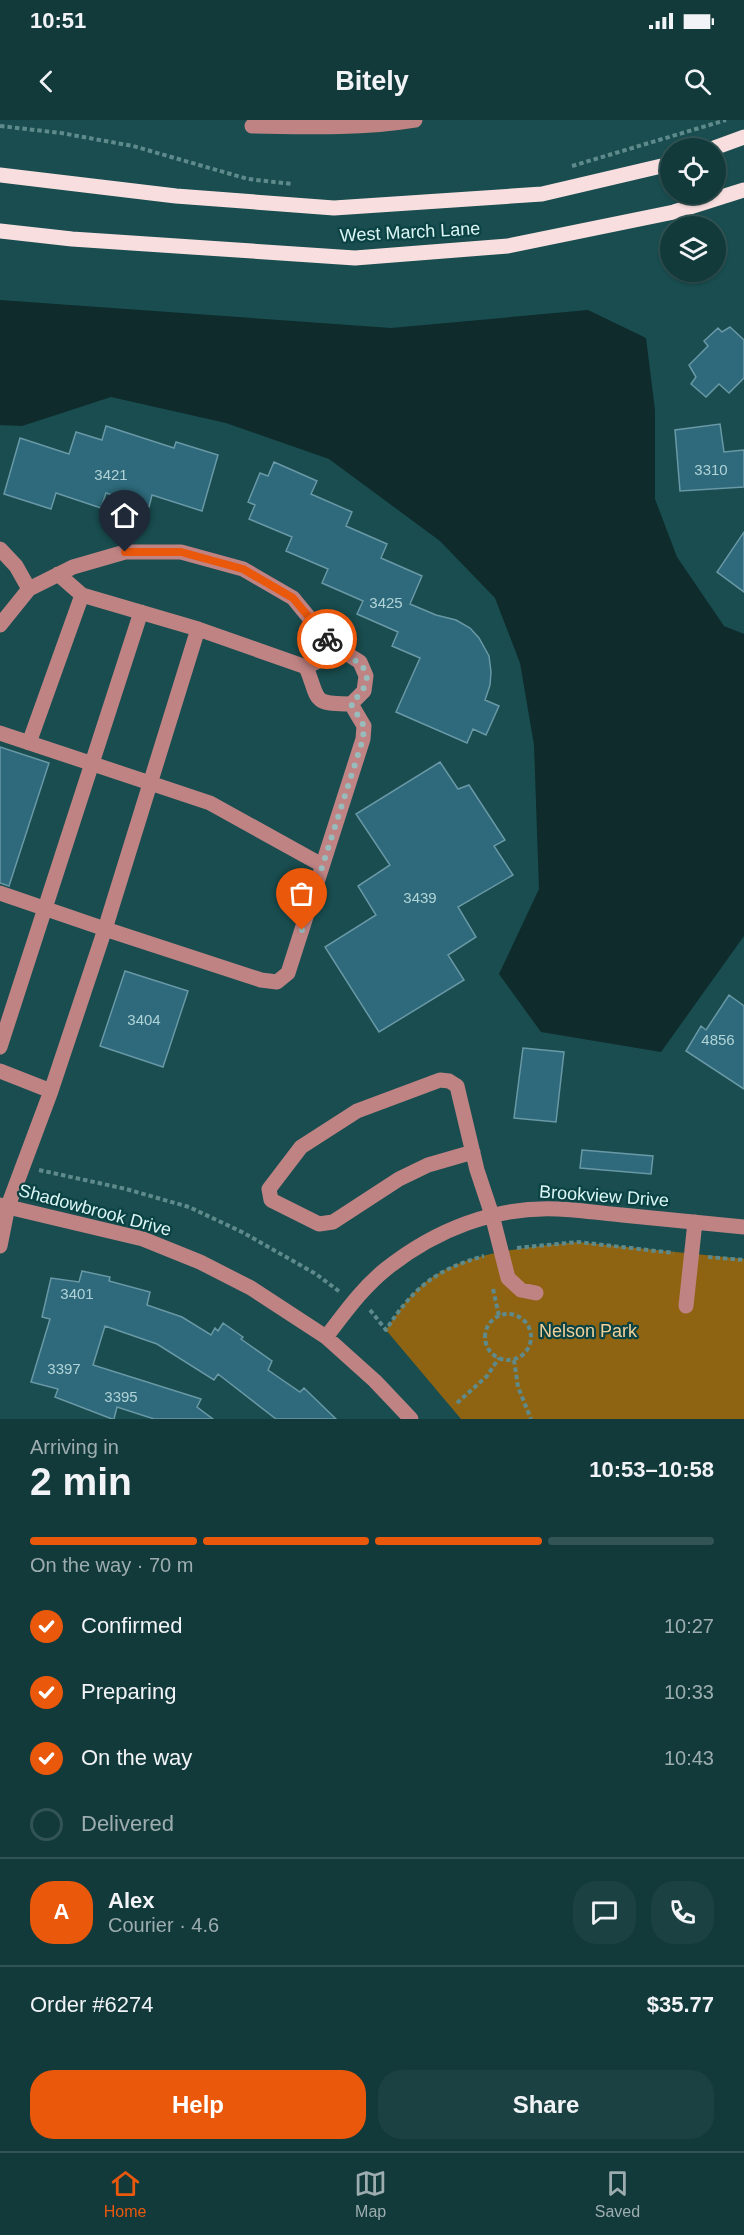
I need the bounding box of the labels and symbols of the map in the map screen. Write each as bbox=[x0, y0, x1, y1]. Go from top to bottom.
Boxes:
street label: West March Lane bbox=[339, 218, 481, 246]
house number: 3310 bbox=[694, 461, 728, 478]
house number: 3421 bbox=[94, 466, 128, 483]
pin bbox=[99, 490, 150, 552]
house number: 3425 bbox=[369, 594, 403, 611]
courier bbox=[297, 609, 357, 669]
pin bbox=[276, 868, 327, 930]
house number: 3439 bbox=[403, 889, 437, 906]
house number: 3404 bbox=[127, 1011, 161, 1028]
house number: 4856 bbox=[701, 1031, 735, 1048]
street label: Shadowbrook Drive bbox=[17, 1180, 173, 1240]
street label: Brookview Drive bbox=[538, 1181, 670, 1211]
house number: 3401 bbox=[60, 1285, 94, 1302]
park label: Nelson Park bbox=[539, 1321, 638, 1341]
house number: 3397 bbox=[47, 1360, 81, 1377]
house number: 3395 bbox=[104, 1388, 138, 1405]

